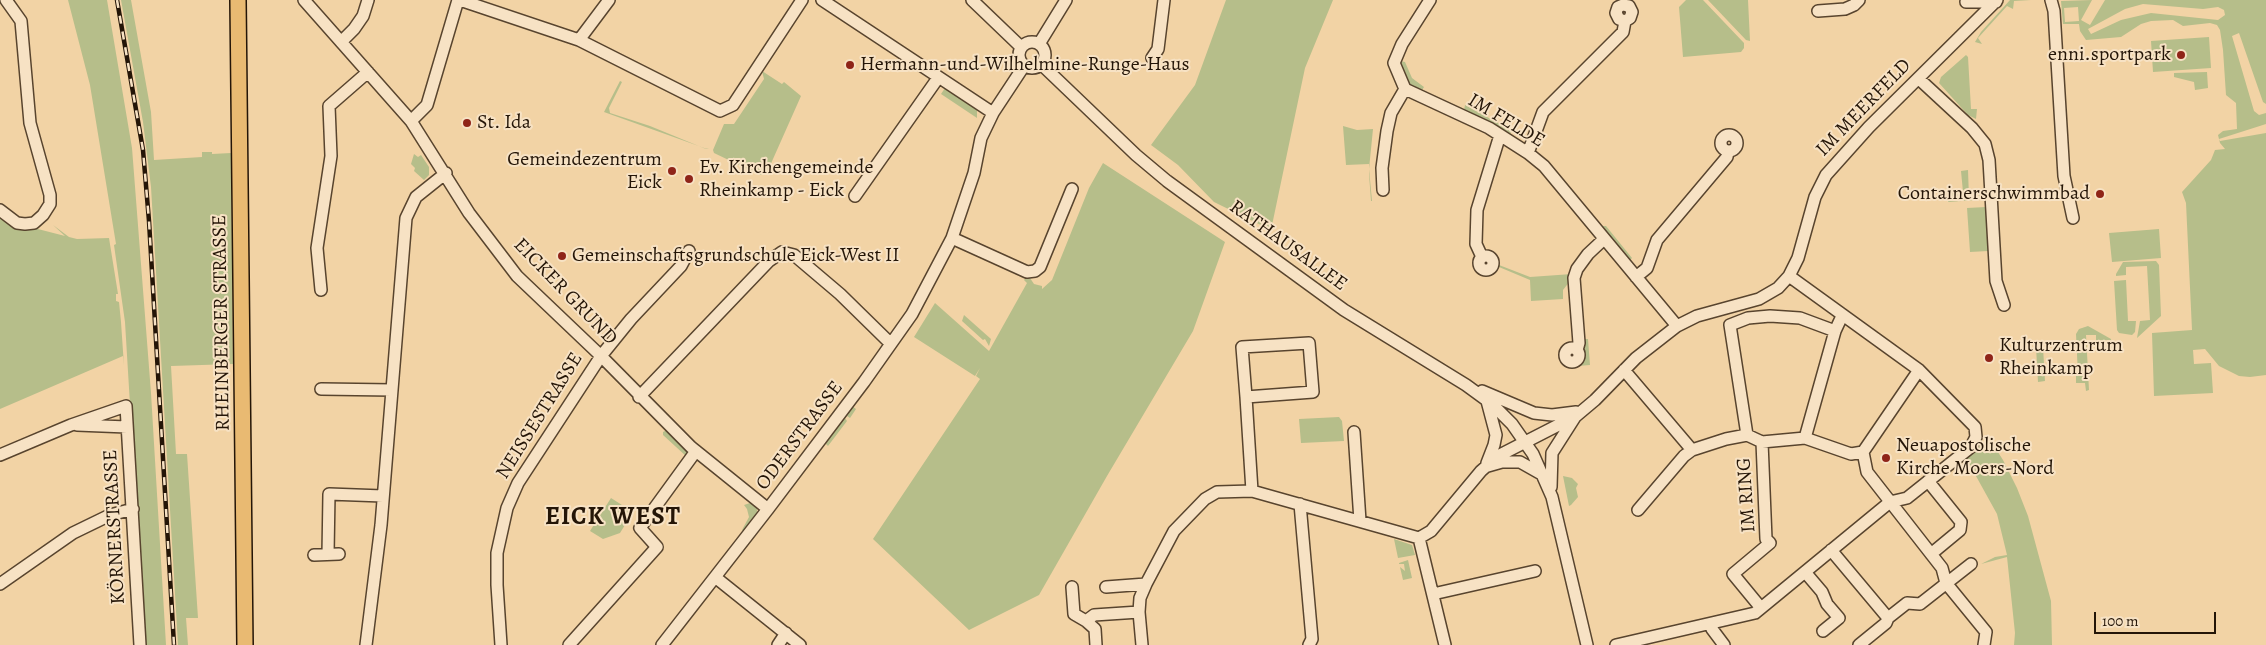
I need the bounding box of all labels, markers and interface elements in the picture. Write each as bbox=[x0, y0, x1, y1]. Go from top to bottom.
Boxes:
place label: enni.sportpark bbox=[2048, 43, 2171, 67]
marker: enni.sportpark bbox=[2175, 49, 2187, 61]
place label: Hermann-und-Wilhelmine-Runge-Haus bbox=[860, 53, 1190, 77]
street label: IM MEERFELD bbox=[1811, 54, 1917, 162]
marker: Hermann-und-Wilhelmine-Runge-Haus bbox=[844, 59, 856, 71]
street label: IM FELDE bbox=[1463, 89, 1549, 153]
place label: St. Ida bbox=[477, 111, 531, 135]
marker: St. Ida bbox=[461, 117, 473, 129]
place label: Gemeindezentrum Eick bbox=[507, 148, 662, 195]
place label: Ev. Kirchengemeinde Rheinkamp - Eick bbox=[699, 156, 873, 203]
marker: Gemeindezentrum Eick bbox=[666, 165, 678, 177]
marker: Ev. Kirchengemeinde Rheinkamp - Eick bbox=[683, 173, 695, 185]
place label: Containerschwimmbad bbox=[1898, 182, 2090, 206]
marker: Containerschwimmbad bbox=[2094, 188, 2106, 200]
street label: RATHAUSALLEE bbox=[1224, 195, 1352, 297]
street label: RHEINBERGER STRASSE bbox=[208, 215, 236, 431]
street label: EICKER GRUND bbox=[508, 234, 622, 350]
place label: Gemeinschaftsgrundschule Eick-West II bbox=[572, 244, 899, 268]
marker: Gemeinschaftsgrundschule Eick-West II bbox=[556, 250, 568, 262]
place label: Kulturzentrum Rheinkamp bbox=[1999, 334, 2123, 381]
street label: NEISSESTRASSE bbox=[491, 348, 589, 484]
marker: Kulturzentrum Rheinkamp bbox=[1983, 352, 1995, 364]
street label: ODERSTRASSE bbox=[751, 377, 849, 495]
place label: Neuapostolische Kirche Moers-Nord bbox=[1896, 434, 2054, 481]
street label: KÖRNERSTRASSE bbox=[99, 449, 131, 605]
marker: Neuapostolische Kirche Moers-Nord bbox=[1880, 452, 1892, 464]
street label: IM RING bbox=[1732, 457, 1762, 533]
district label: EICK WEST bbox=[544, 503, 682, 533]
scale bar bbox=[2096, 602, 2218, 634]
text: 100 m bbox=[2102, 611, 2139, 631]

